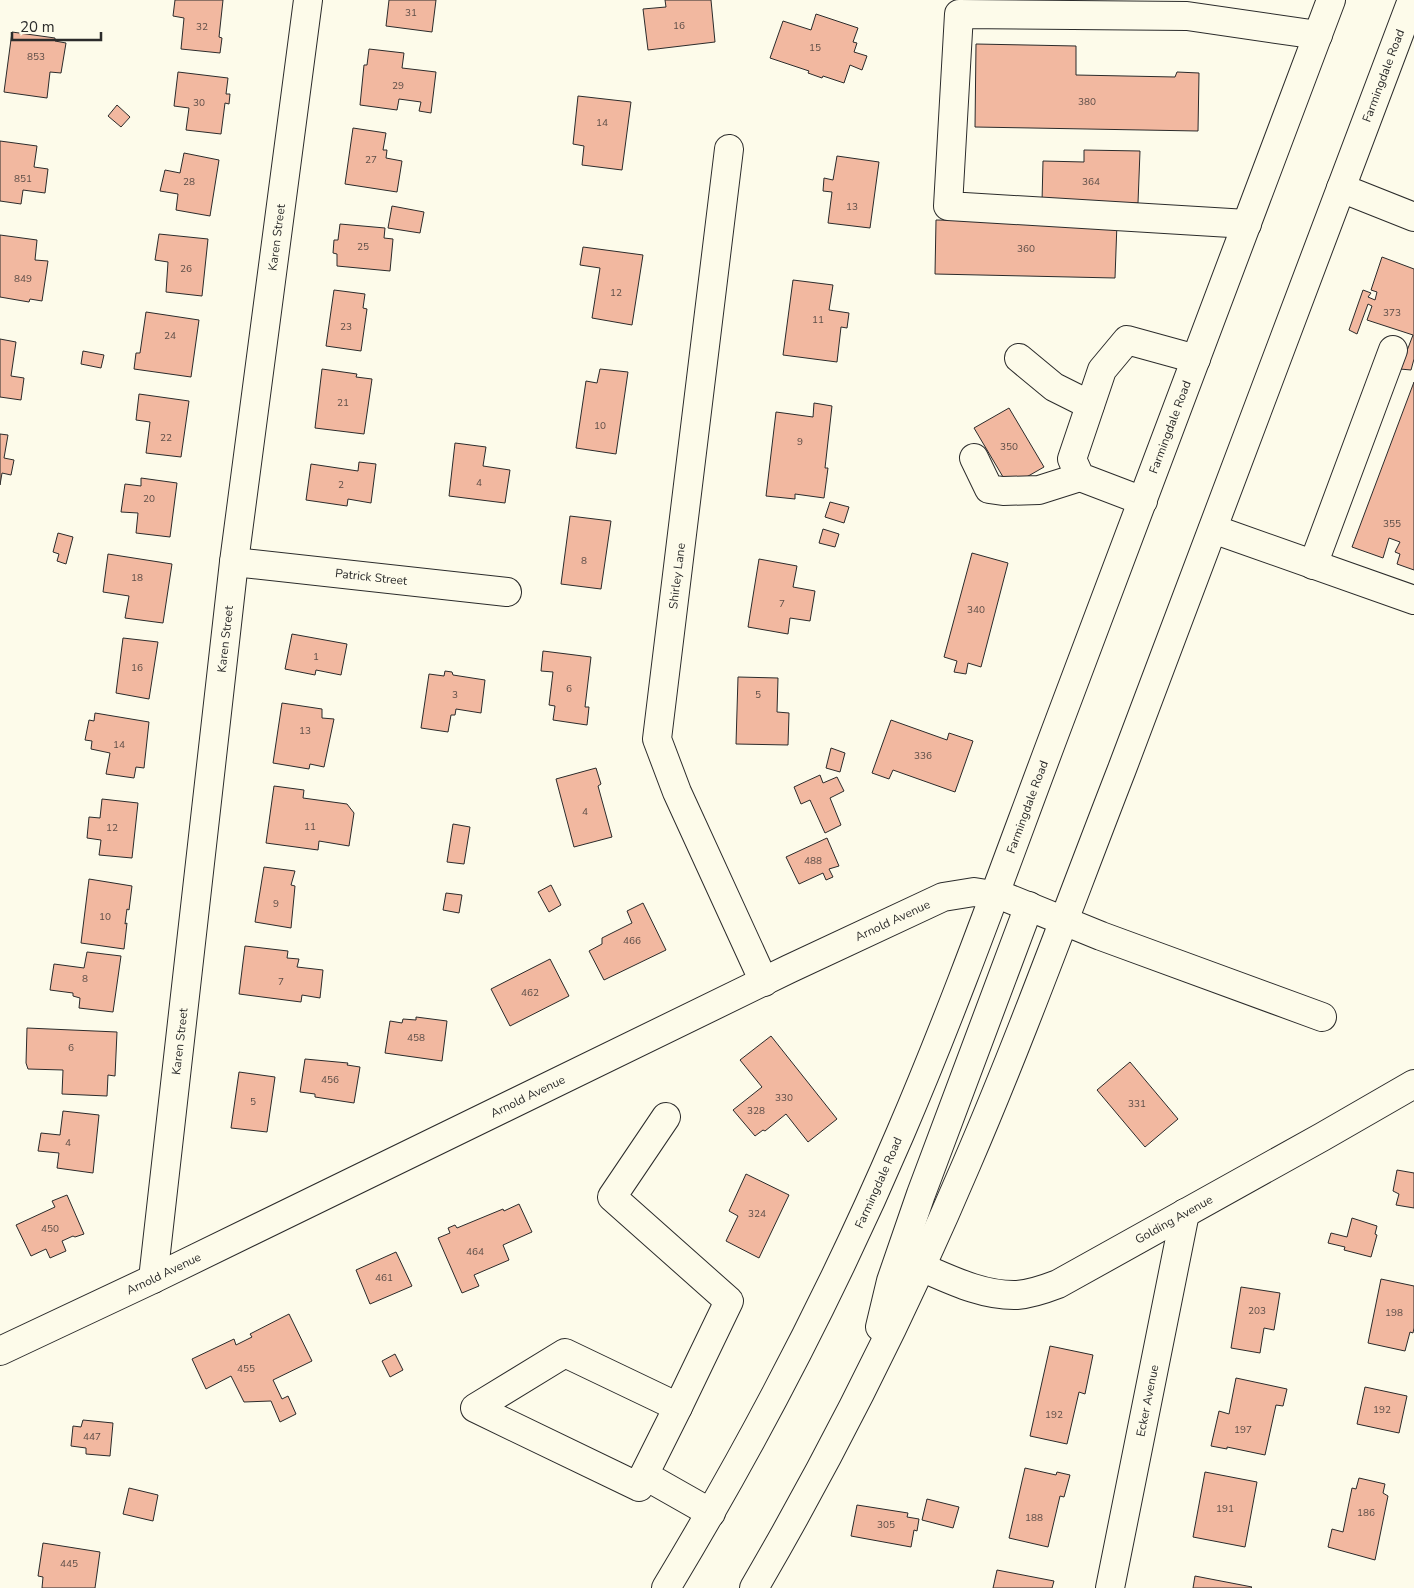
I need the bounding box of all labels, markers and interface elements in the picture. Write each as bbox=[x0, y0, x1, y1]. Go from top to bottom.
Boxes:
house number: 31 bbox=[405, 6, 417, 20]
scale bar bbox=[12, 10, 101, 42]
text: 20 m bbox=[20, 17, 55, 37]
house number: 16 bbox=[673, 19, 685, 33]
house number: 32 bbox=[196, 20, 208, 34]
street label: Farmingdale Road bbox=[1359, 27, 1408, 124]
house number: 15 bbox=[809, 41, 821, 55]
house number: 853 bbox=[27, 50, 45, 64]
house number: 29 bbox=[392, 79, 404, 93]
house number: 380 bbox=[1078, 95, 1096, 109]
house number: 30 bbox=[193, 96, 205, 110]
house number: 14 bbox=[596, 116, 608, 130]
house number: 27 bbox=[365, 153, 377, 167]
house number: 851 bbox=[14, 172, 32, 186]
house number: 28 bbox=[183, 175, 195, 189]
house number: 364 bbox=[1082, 175, 1100, 189]
house number: 13 bbox=[846, 200, 858, 214]
street label: Karen Street bbox=[264, 202, 289, 272]
house number: 25 bbox=[357, 240, 369, 254]
house number: 360 bbox=[1017, 242, 1035, 256]
house number: 26 bbox=[180, 262, 192, 276]
house number: 849 bbox=[14, 272, 32, 286]
house number: 12 bbox=[610, 286, 622, 300]
house number: 373 bbox=[1383, 306, 1401, 320]
house number: 11 bbox=[812, 313, 824, 327]
house number: 23 bbox=[340, 320, 352, 334]
house number: 24 bbox=[164, 329, 176, 343]
street label: Farmingdale Road bbox=[1145, 378, 1195, 476]
house number: 21 bbox=[337, 396, 349, 410]
house number: 10 bbox=[594, 419, 606, 433]
house number: 22 bbox=[160, 431, 172, 445]
house number: 9 bbox=[797, 435, 803, 449]
house number: 350 bbox=[1000, 440, 1018, 454]
house number: 4 bbox=[476, 476, 482, 490]
house number: 2 bbox=[338, 478, 344, 492]
house number: 20 bbox=[143, 492, 155, 506]
house number: 355 bbox=[1383, 517, 1401, 531]
street label: Shirley Lane bbox=[665, 542, 689, 610]
house number: 8 bbox=[581, 554, 587, 568]
street label: Patrick Street bbox=[334, 565, 409, 589]
house number: 18 bbox=[131, 571, 143, 585]
house number: 7 bbox=[779, 597, 785, 611]
house number: 340 bbox=[967, 603, 985, 617]
street label: Karen Street bbox=[214, 604, 237, 673]
house number: 1 bbox=[313, 650, 319, 664]
house number: 16 bbox=[131, 661, 143, 675]
house number: 6 bbox=[566, 682, 572, 696]
house number: 3 bbox=[452, 688, 458, 702]
house number: 5 bbox=[755, 688, 761, 702]
house number: 13 bbox=[299, 724, 311, 738]
house number: 14 bbox=[113, 738, 125, 752]
house number: 336 bbox=[914, 749, 932, 763]
street label: Farmingdale Road bbox=[1003, 758, 1052, 856]
house number: 4 bbox=[582, 805, 588, 819]
house number: 11 bbox=[304, 820, 316, 834]
house number: 12 bbox=[106, 821, 118, 835]
house number: 488 bbox=[804, 854, 822, 868]
street label: Arnold Avenue bbox=[853, 896, 933, 945]
house number: 9 bbox=[273, 897, 279, 911]
house number: 10 bbox=[99, 910, 111, 924]
house number: 466 bbox=[623, 934, 641, 948]
house number: 8 bbox=[82, 972, 88, 986]
house number: 7 bbox=[278, 975, 284, 989]
house number: 462 bbox=[521, 986, 539, 1000]
street label: Karen Street bbox=[168, 1006, 192, 1076]
house number: 458 bbox=[407, 1031, 425, 1045]
house number: 6 bbox=[68, 1041, 74, 1055]
street label: Arnold Avenue bbox=[488, 1071, 568, 1121]
house number: 456 bbox=[321, 1073, 339, 1087]
house number: 330 bbox=[775, 1091, 793, 1105]
house number: 5 bbox=[250, 1095, 256, 1109]
house number: 331 bbox=[1128, 1097, 1146, 1111]
house number: 328 bbox=[747, 1104, 765, 1118]
street label: Farmingdale Road bbox=[851, 1135, 906, 1231]
house number: 4 bbox=[65, 1136, 71, 1150]
street label: Golding Avenue bbox=[1132, 1191, 1216, 1248]
house number: 324 bbox=[748, 1207, 766, 1221]
house number: 450 bbox=[41, 1222, 59, 1236]
house number: 464 bbox=[466, 1245, 484, 1259]
street label: Arnold Avenue bbox=[124, 1249, 204, 1298]
house number: 461 bbox=[375, 1271, 393, 1285]
house number: 203 bbox=[1248, 1304, 1266, 1318]
house number: 198 bbox=[1385, 1306, 1403, 1320]
house number: 455 bbox=[237, 1362, 255, 1376]
street label: Ecker Avenue bbox=[1132, 1363, 1162, 1438]
house number: 192 bbox=[1373, 1403, 1391, 1417]
house number: 192 bbox=[1045, 1408, 1063, 1422]
house number: 197 bbox=[1234, 1423, 1252, 1437]
house number: 447 bbox=[83, 1430, 101, 1444]
house number: 191 bbox=[1216, 1502, 1234, 1516]
house number: 186 bbox=[1357, 1506, 1375, 1520]
house number: 188 bbox=[1025, 1511, 1043, 1525]
house number: 305 bbox=[877, 1518, 895, 1532]
house number: 445 bbox=[60, 1557, 78, 1571]

